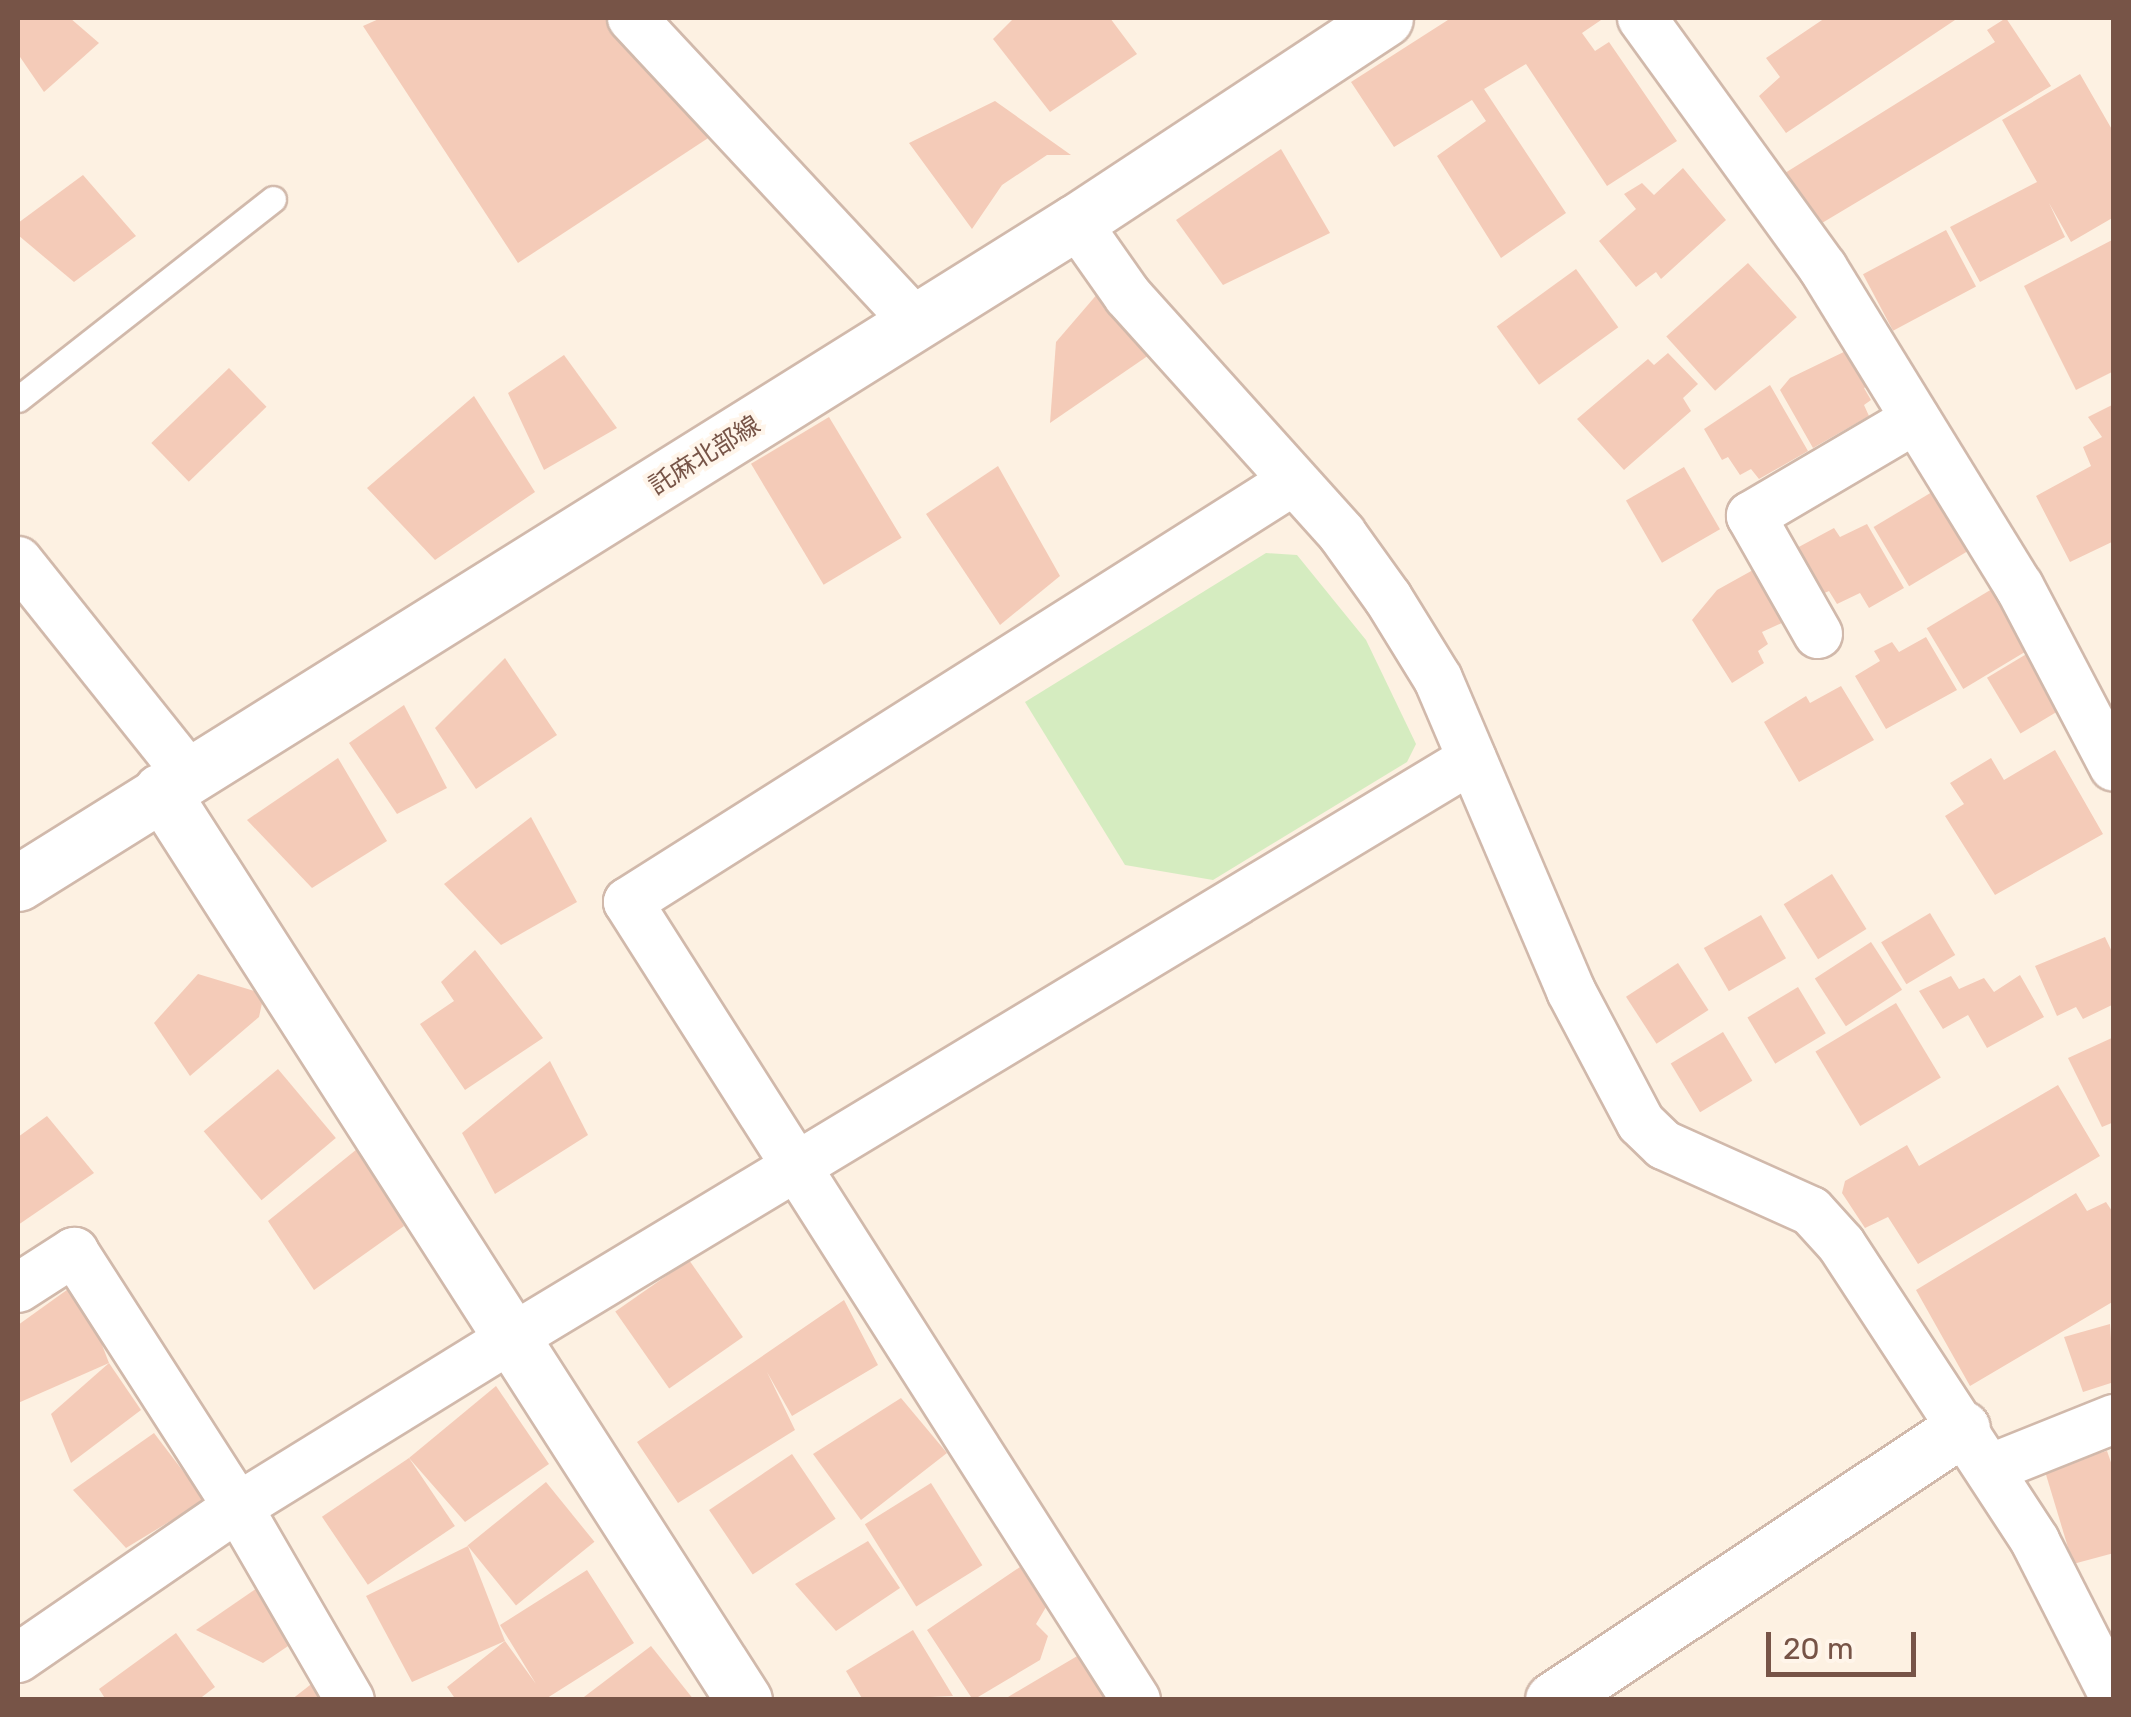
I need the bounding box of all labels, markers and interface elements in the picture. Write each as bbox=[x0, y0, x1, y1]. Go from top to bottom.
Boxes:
street label: 託麻北部線 bbox=[644, 410, 766, 502]
scale bar bbox=[1771, 1612, 1921, 1674]
text: 20 m bbox=[1783, 1631, 1854, 1667]

